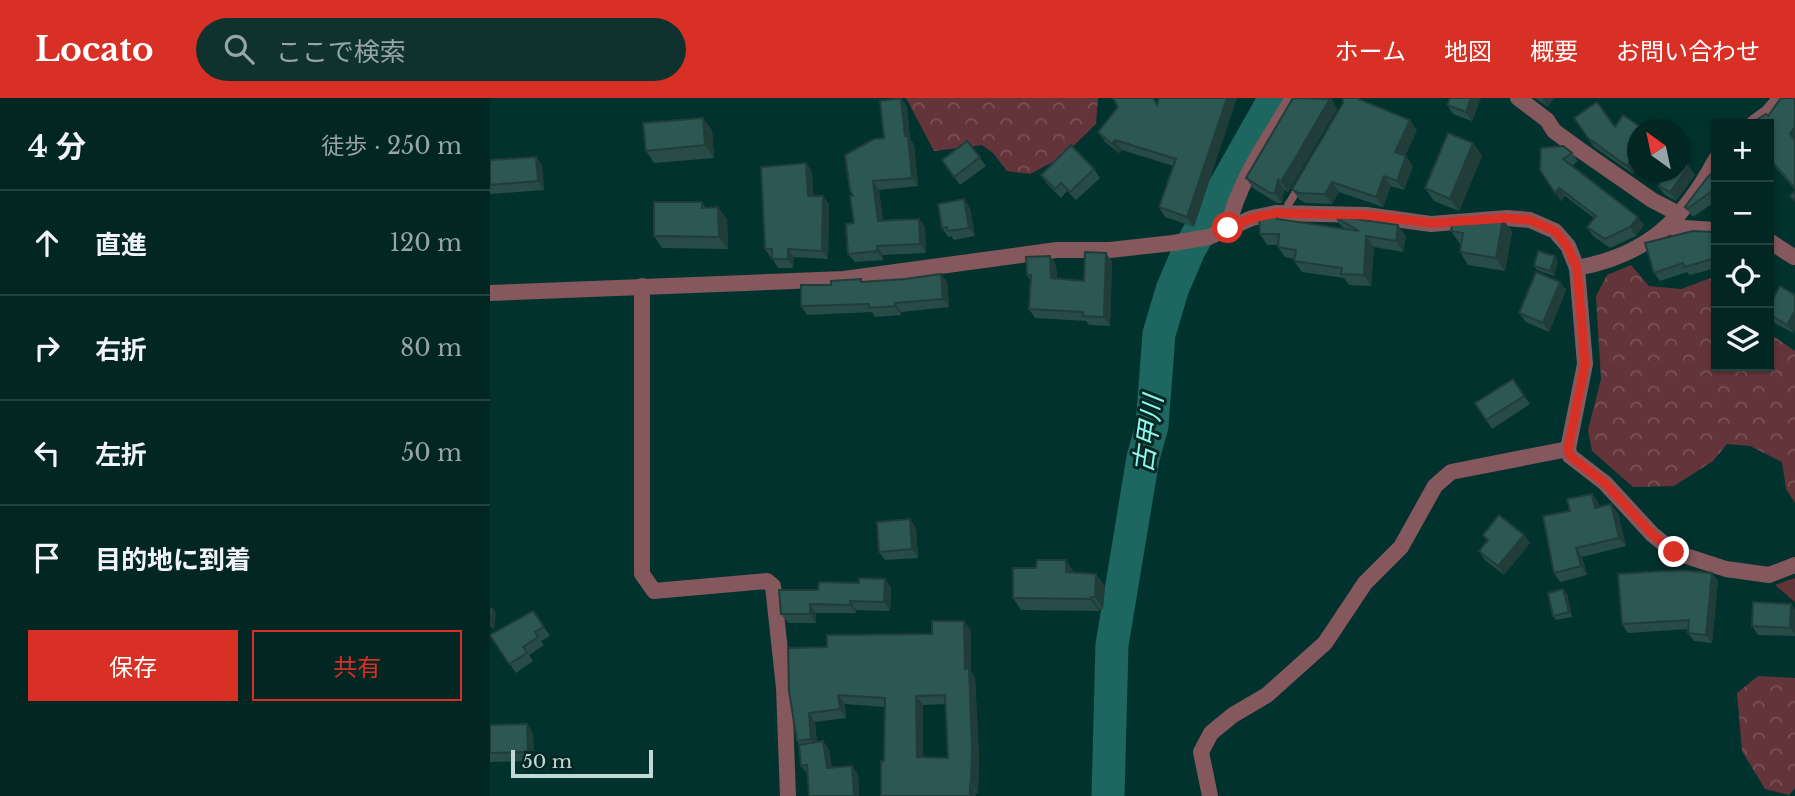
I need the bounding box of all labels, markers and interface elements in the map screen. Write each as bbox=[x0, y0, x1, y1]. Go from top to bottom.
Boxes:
search box bbox=[196, 18, 686, 81]
text: Locato bbox=[35, 29, 154, 70]
icon: search bbox=[220, 30, 258, 68]
text: ここで検索 bbox=[276, 36, 406, 68]
text: ホーム bbox=[1335, 37, 1406, 66]
text: 地図 bbox=[1444, 37, 1492, 66]
text: 概要 bbox=[1530, 37, 1578, 66]
text: お問い合わせ bbox=[1616, 37, 1760, 66]
north arrow bbox=[1627, 119, 1690, 182]
map controls bbox=[1711, 119, 1774, 371]
button: + bbox=[1711, 119, 1774, 182]
text: 4 分 bbox=[28, 128, 86, 165]
text: 徒歩 · 250 m bbox=[321, 132, 462, 160]
button: − bbox=[1711, 182, 1774, 245]
route start bbox=[1212, 212, 1243, 243]
icon: ahead bbox=[28, 224, 66, 262]
text: 直進 bbox=[95, 229, 147, 261]
text: 120 m bbox=[390, 229, 462, 257]
button: locate bbox=[1711, 245, 1774, 308]
button: layers bbox=[1711, 308, 1774, 371]
icon: right bbox=[28, 329, 66, 367]
text: 右折 bbox=[95, 334, 147, 366]
text: 80 m bbox=[400, 334, 462, 362]
water label: 古甲川 bbox=[1127, 390, 1170, 475]
icon: left bbox=[28, 434, 66, 472]
text: 左折 bbox=[95, 439, 147, 471]
text: 50 m bbox=[401, 439, 462, 467]
route end bbox=[1658, 536, 1689, 567]
icon: arrive bbox=[28, 539, 66, 577]
text: 目的地に到着 bbox=[95, 544, 251, 576]
button: 保存 bbox=[28, 630, 238, 701]
button: 共有 bbox=[252, 630, 462, 701]
scale bar bbox=[511, 747, 653, 779]
text: 50 m bbox=[522, 750, 572, 773]

